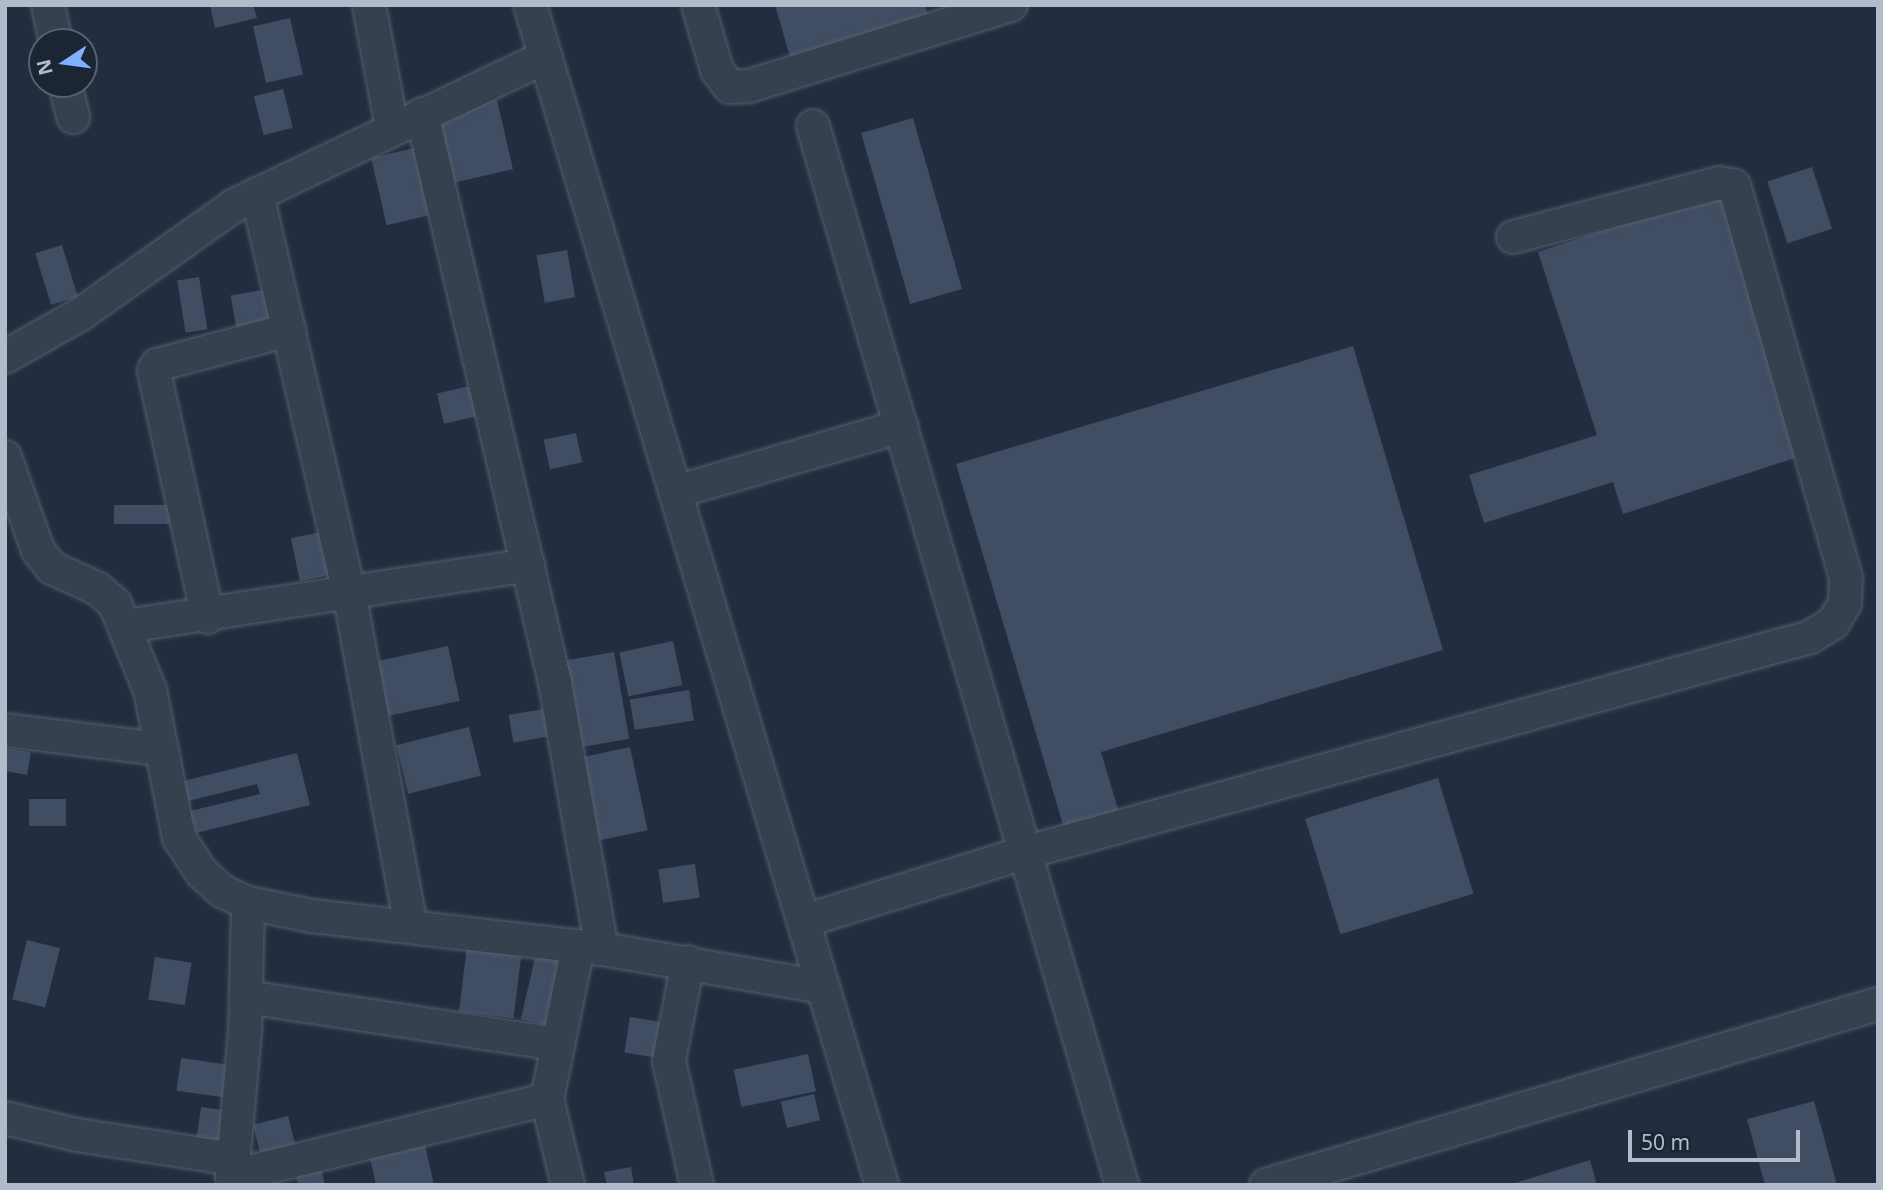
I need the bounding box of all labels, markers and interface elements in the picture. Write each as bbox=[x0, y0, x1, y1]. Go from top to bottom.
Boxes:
north arrow bbox=[28, 28, 98, 98]
text: N bbox=[30, 57, 59, 78]
scale bar bbox=[1631, 1116, 1802, 1160]
text: 50 m bbox=[1641, 1128, 1690, 1156]

